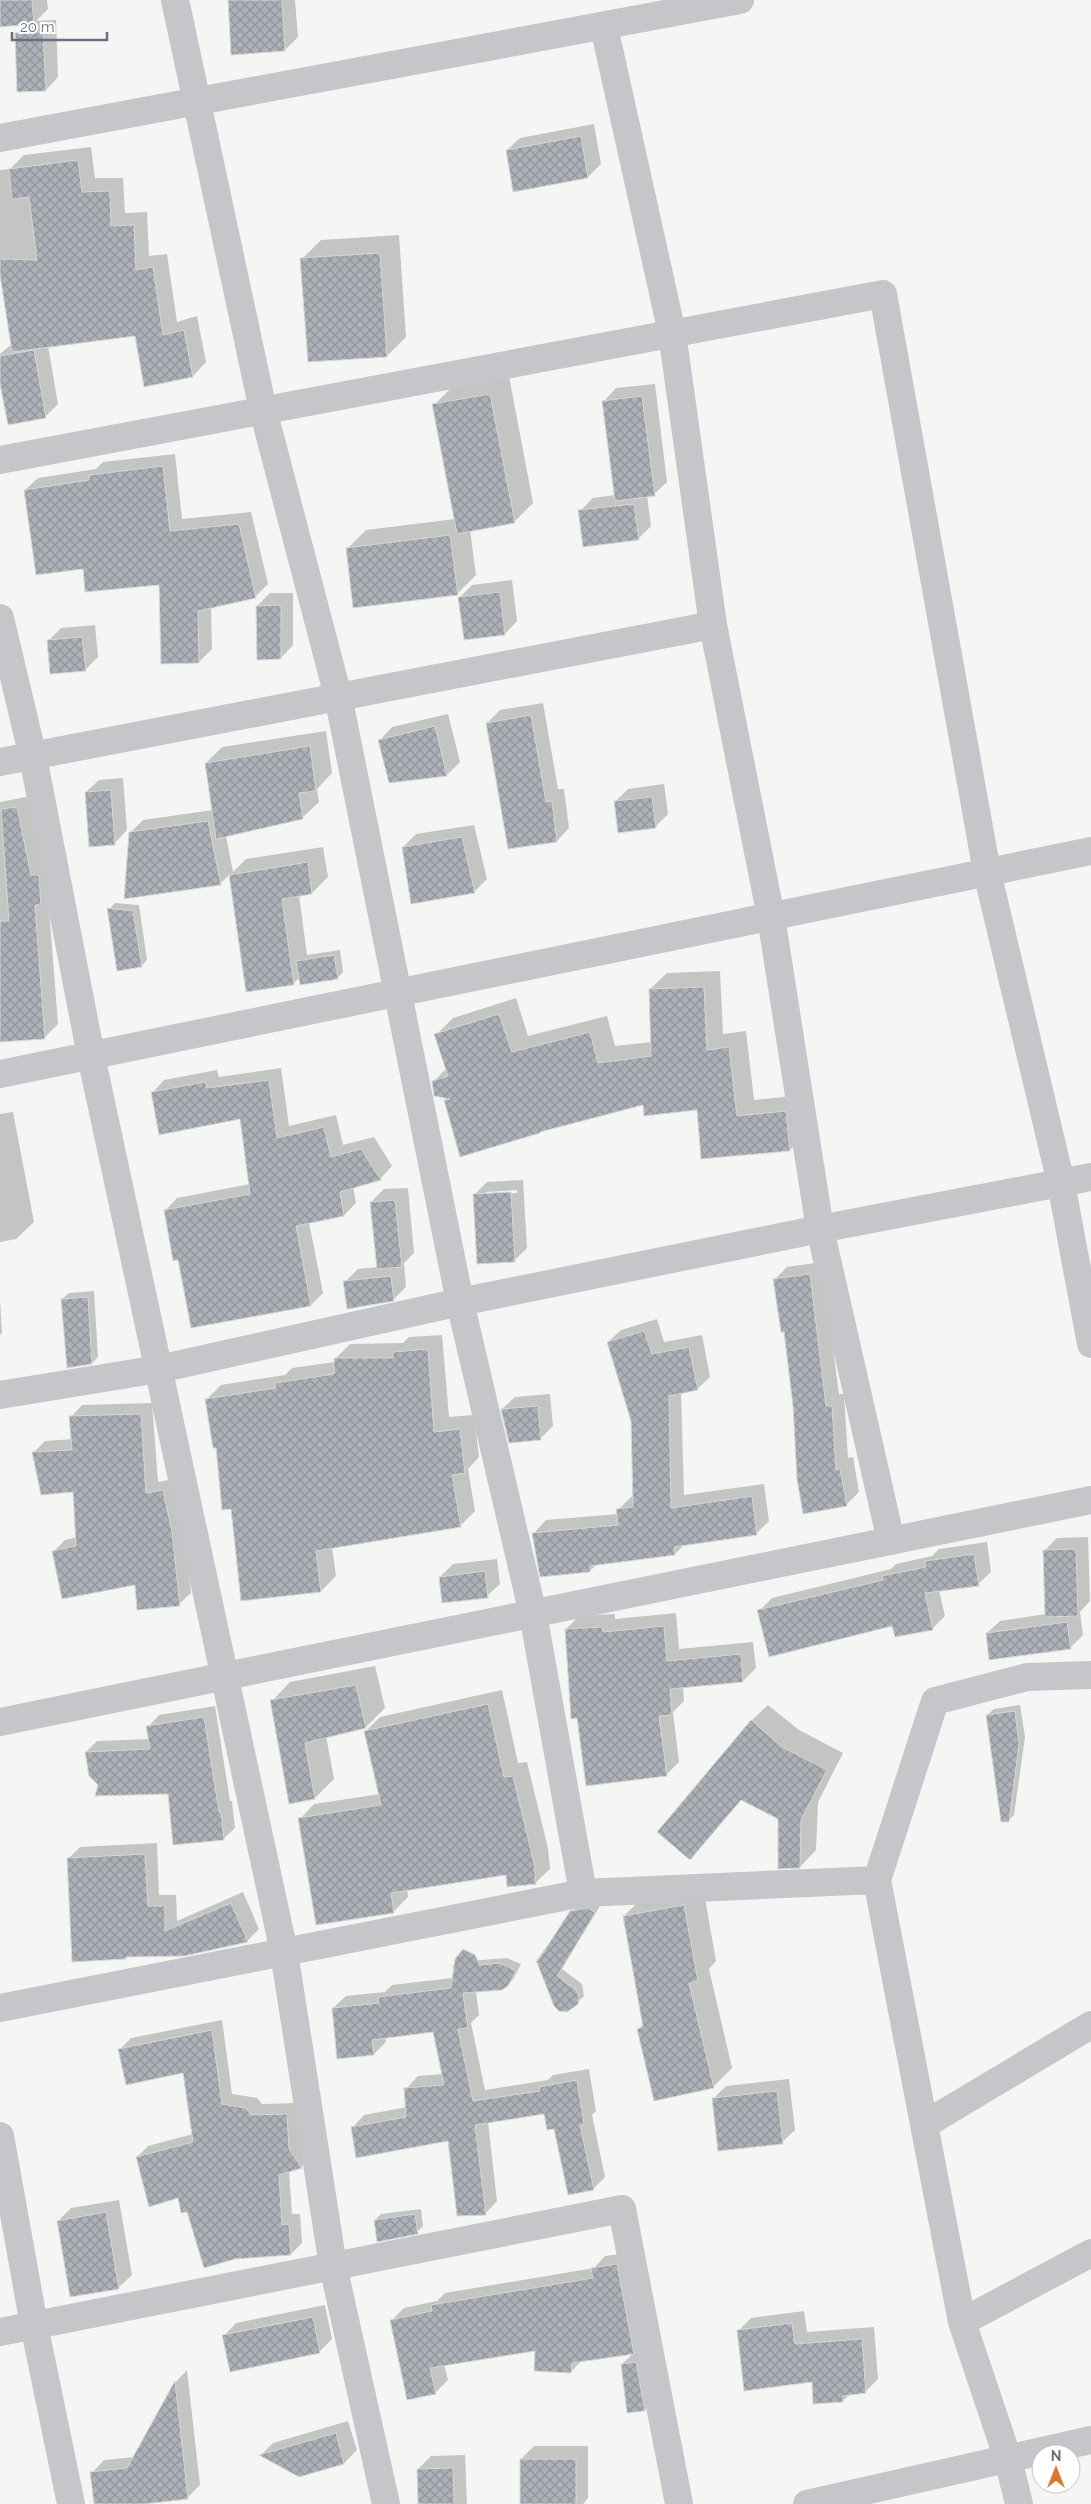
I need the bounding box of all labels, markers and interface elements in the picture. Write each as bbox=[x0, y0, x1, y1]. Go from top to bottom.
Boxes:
scale bar bbox=[12, 10, 108, 42]
text: 20 m bbox=[20, 18, 55, 36]
north arrow bbox=[1031, 2444, 1081, 2494]
text: N bbox=[1051, 2448, 1061, 2464]

